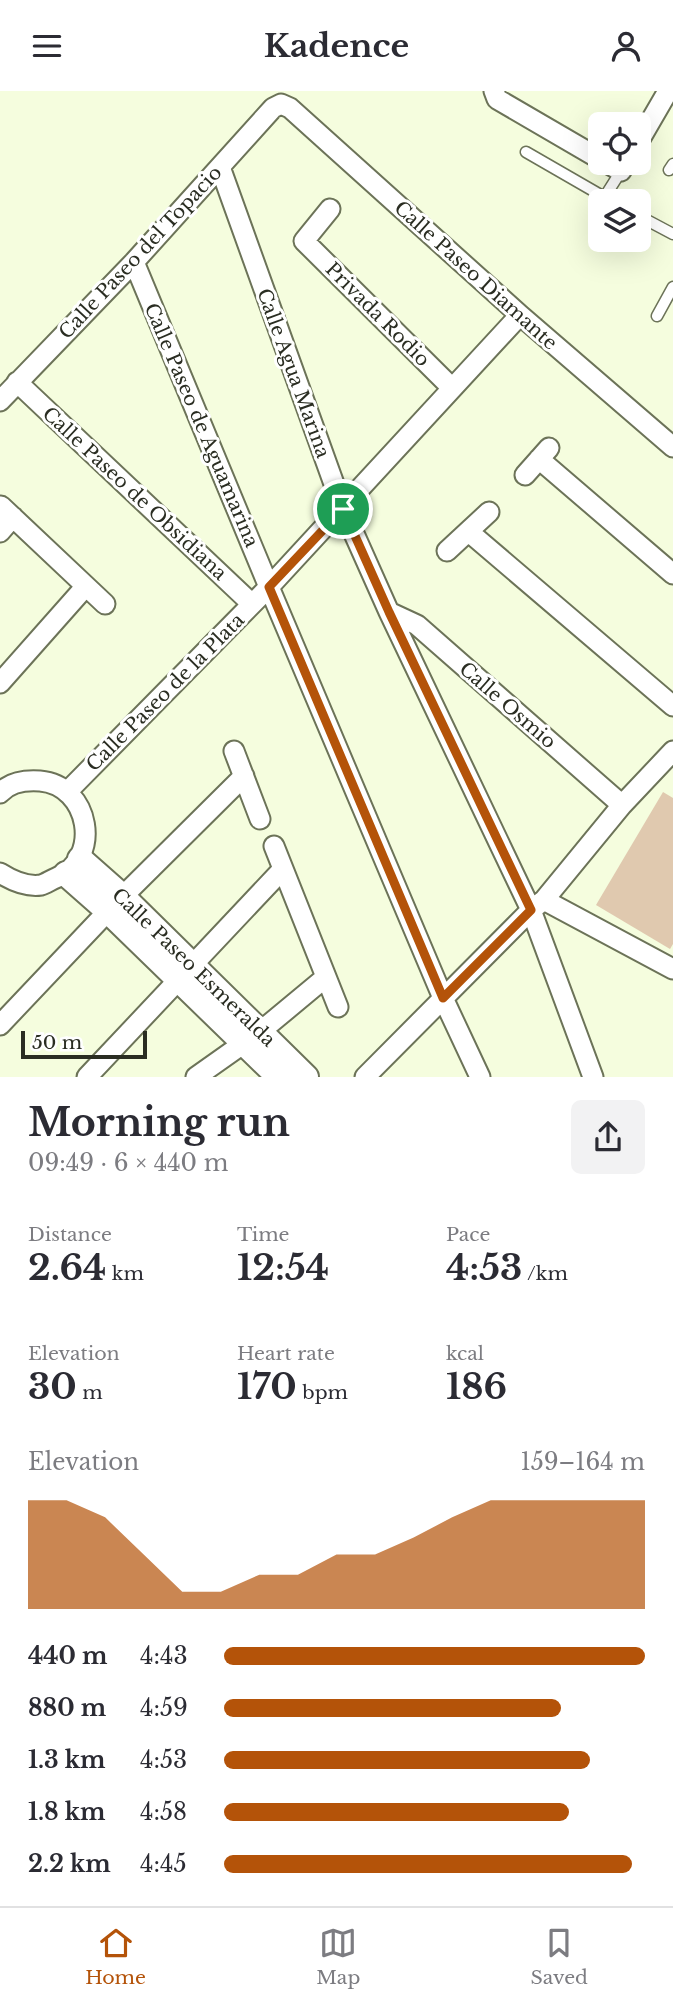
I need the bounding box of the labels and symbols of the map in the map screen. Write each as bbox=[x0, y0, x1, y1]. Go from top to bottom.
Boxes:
street label: Calle Paseo del Topacio bbox=[54, 161, 227, 344]
street label: Calle Paseo Diamante bbox=[390, 196, 562, 355]
street label: Privada Rodio bbox=[321, 257, 435, 371]
street label: Calle Agua Marina bbox=[252, 285, 335, 461]
street label: Calle Paseo de Aguamarina bbox=[140, 300, 264, 551]
street label: Calle Paseo de Obsidiana bbox=[38, 402, 232, 585]
pin bbox=[313, 479, 373, 539]
street label: Calle Paseo de la Plata bbox=[82, 608, 249, 776]
street label: Calle Osmio bbox=[455, 657, 561, 753]
street label: Calle Paseo Esmeralda bbox=[107, 883, 280, 1052]
scale bar bbox=[21, 1027, 147, 1059]

